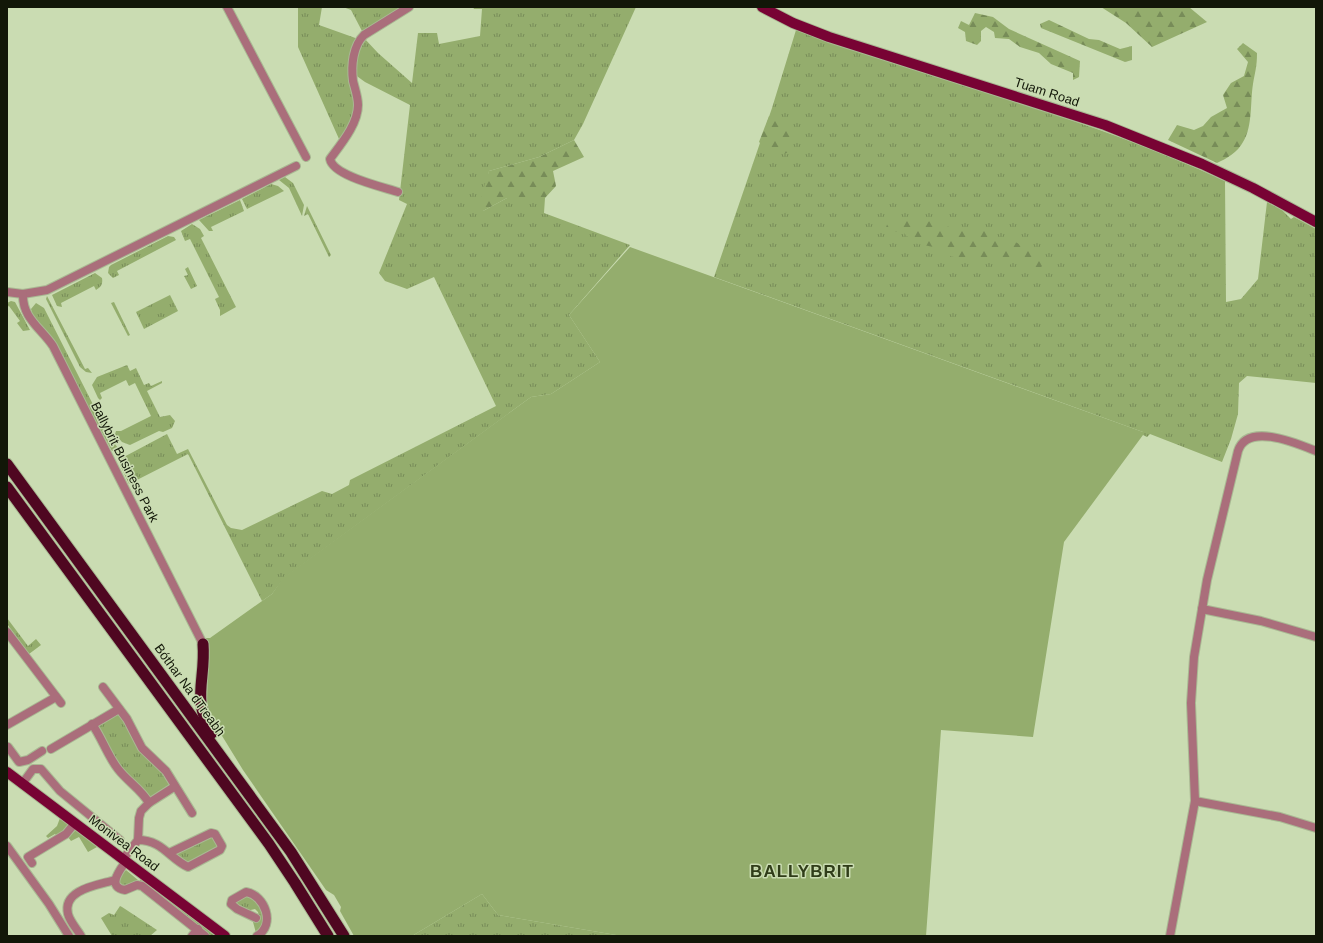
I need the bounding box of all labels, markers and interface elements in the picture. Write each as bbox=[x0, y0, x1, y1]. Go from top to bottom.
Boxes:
street label: Tuam Road bbox=[1013, 74, 1081, 110]
street label: Ballybrit Business Park bbox=[88, 399, 162, 525]
street label: Bóthar Na dTreabh bbox=[152, 641, 228, 739]
street label: Monivea Road bbox=[86, 812, 162, 874]
district label: BALLYBRIT bbox=[750, 862, 854, 881]

